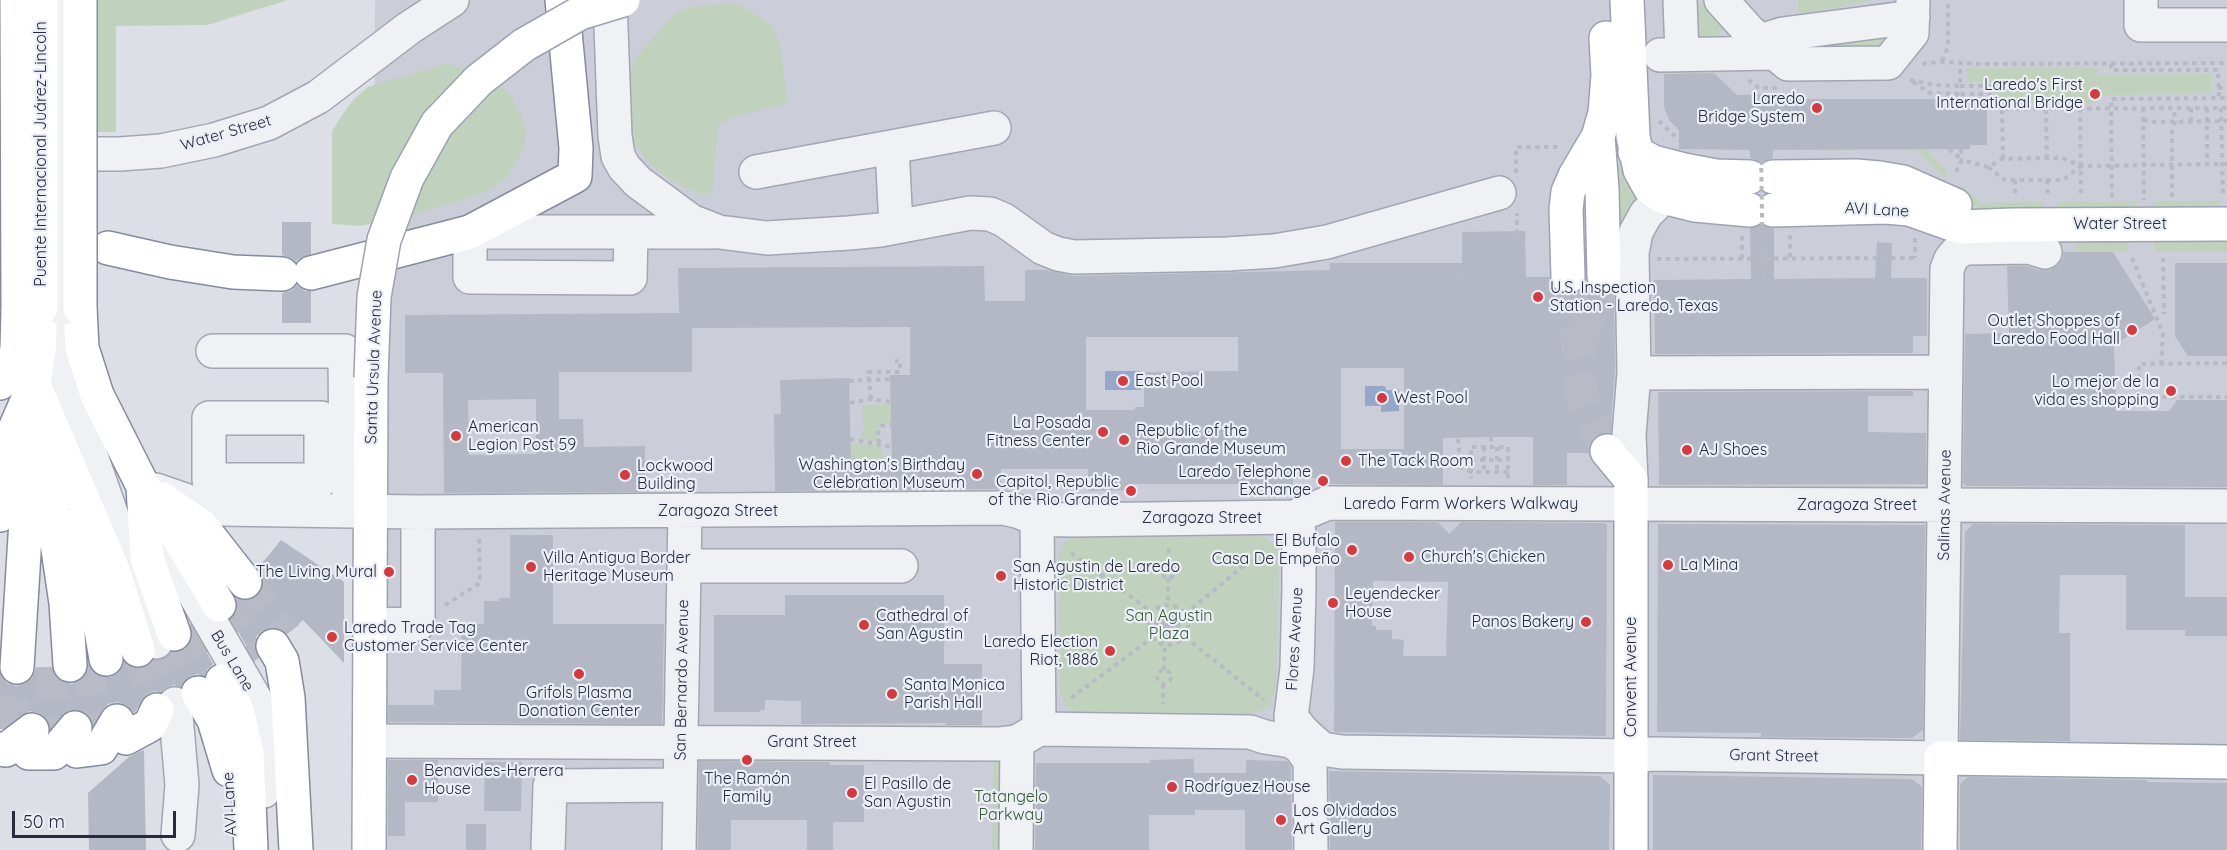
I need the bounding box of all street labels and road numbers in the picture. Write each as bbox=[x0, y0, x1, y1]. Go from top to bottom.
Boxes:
street label: Puente Internacional Juárez-Lincoln bbox=[31, 21, 51, 287]
street label: Water Street bbox=[178, 111, 274, 155]
street label: AVI Lane bbox=[1844, 199, 1910, 221]
street label: Water Street bbox=[2073, 214, 2167, 234]
street label: Santa Ursula Avenue bbox=[362, 290, 386, 444]
street label: Salinas Avenue bbox=[1934, 449, 1956, 561]
street label: Laredo Farm Workers Walkway bbox=[1344, 494, 1578, 514]
street label: Zaragoza Street bbox=[1797, 495, 1917, 515]
street label: Zaragoza Street bbox=[658, 501, 778, 521]
street label: Zaragoza Street bbox=[1142, 508, 1262, 528]
street label: Flores Avenue bbox=[1283, 587, 1307, 691]
street label: San Bernardo Avenue bbox=[671, 599, 693, 761]
street label: Convent Avenue bbox=[1621, 617, 1641, 737]
street label: Bus Lane bbox=[206, 627, 258, 695]
street label: Grant Street bbox=[767, 732, 857, 752]
street label: Grant Street bbox=[1729, 746, 1819, 766]
street label: AVI Lane bbox=[219, 771, 241, 837]

